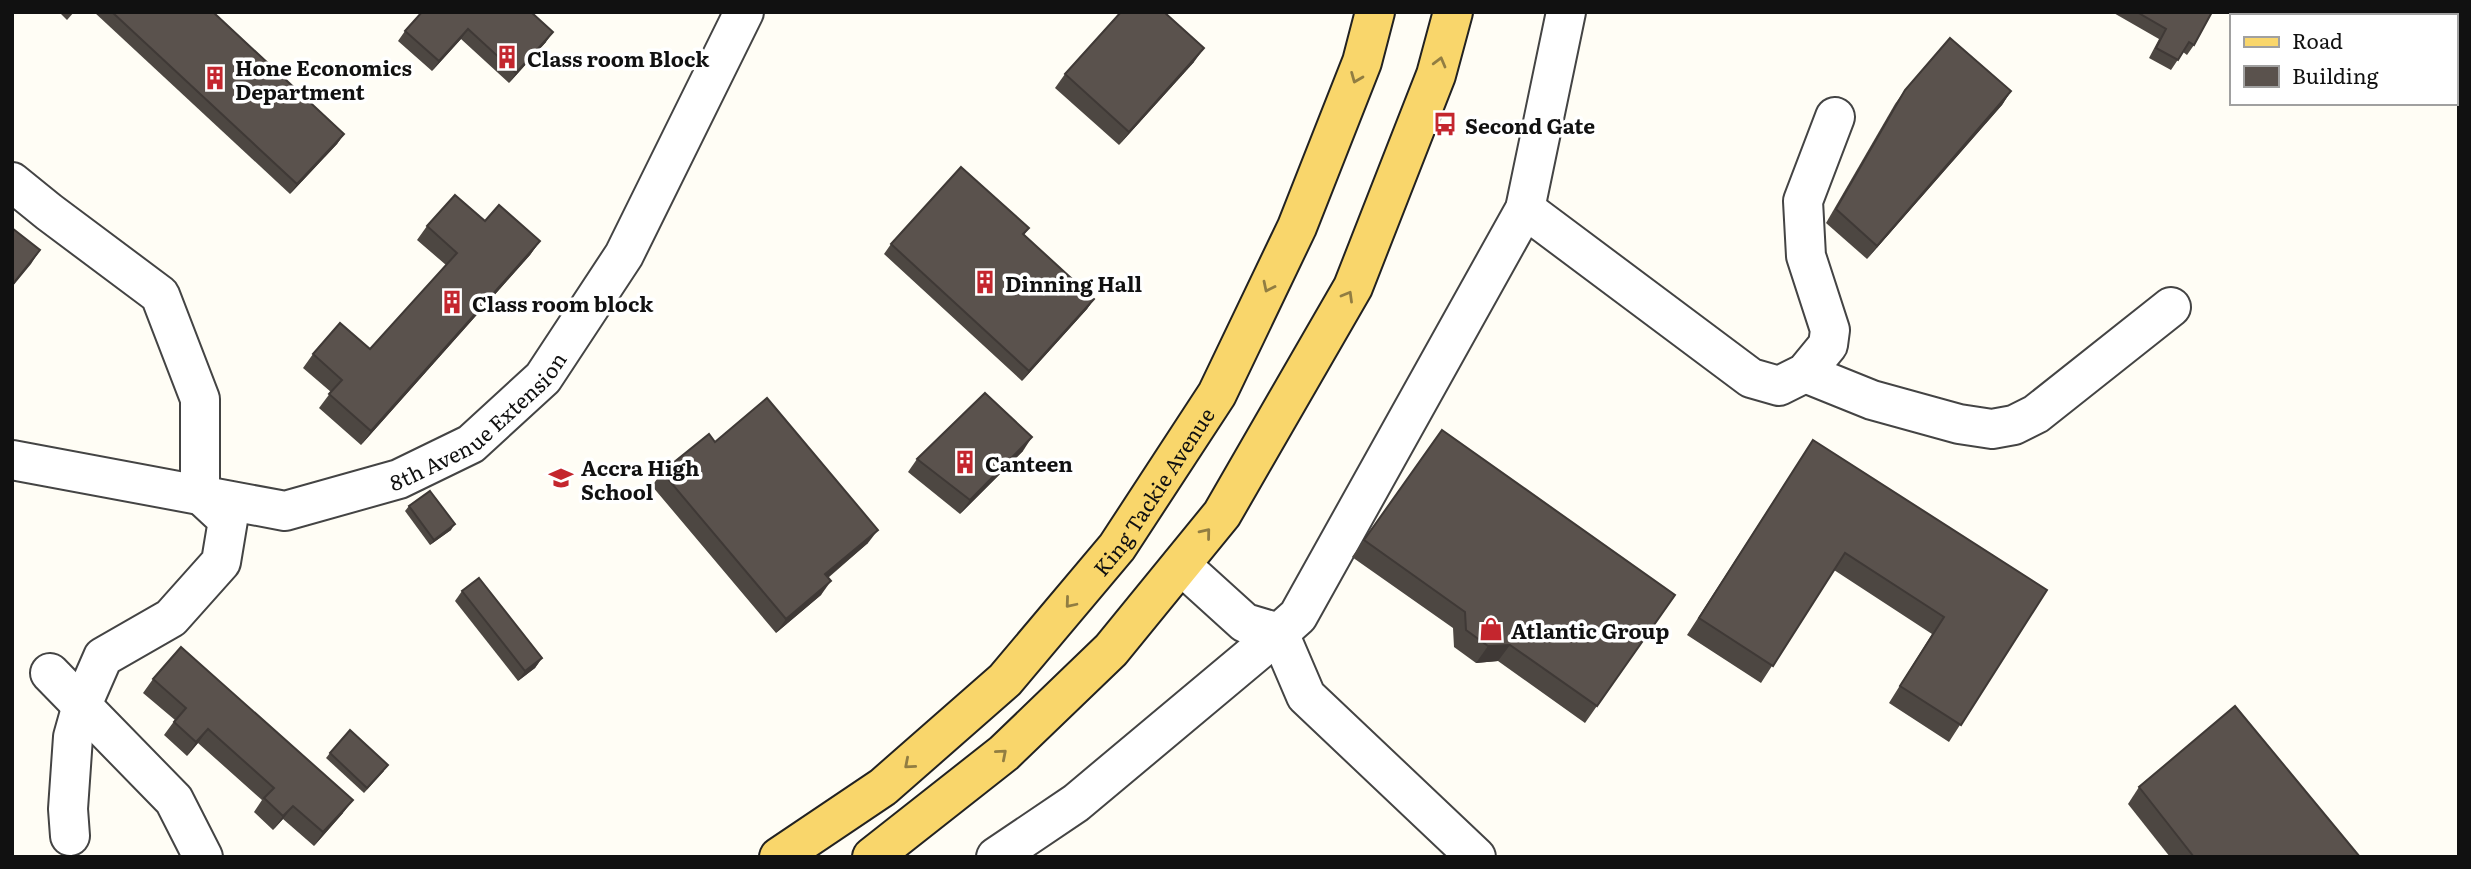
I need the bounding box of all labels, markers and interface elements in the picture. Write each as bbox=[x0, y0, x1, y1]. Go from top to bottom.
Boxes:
legend bbox=[2230, 14, 2457, 105]
text: Road bbox=[2292, 24, 2343, 55]
place label: Class room Block bbox=[527, 42, 710, 73]
building icon: Class room Block bbox=[493, 43, 521, 71]
place label: Hone Economics Department bbox=[235, 51, 412, 106]
one-way arrow bbox=[1431, 56, 1446, 68]
text: Building bbox=[2292, 59, 2379, 90]
building icon: Hone Economics Department bbox=[201, 64, 229, 92]
one-way arrow bbox=[1351, 71, 1365, 83]
place label: Second Gate bbox=[1465, 109, 1595, 140]
bus stop icon: Second Gate bbox=[1431, 110, 1459, 138]
place label: Dinning Hall bbox=[1005, 267, 1143, 298]
building icon: Dinning Hall bbox=[971, 268, 999, 296]
one-way arrow bbox=[1262, 280, 1276, 292]
place label: Class room block bbox=[472, 287, 654, 318]
building icon: Class room block bbox=[438, 288, 466, 316]
one-way arrow bbox=[1340, 291, 1353, 303]
street label: 8th Avenue Extension bbox=[386, 345, 572, 496]
street label: King Tackie Avenue bbox=[1085, 400, 1220, 581]
place label: Canteen bbox=[985, 447, 1073, 478]
building icon: Canteen bbox=[951, 448, 979, 476]
place label: Accra High School bbox=[581, 451, 700, 506]
school or university icon: Accra High School bbox=[547, 464, 575, 492]
one-way arrow bbox=[1198, 529, 1210, 542]
one-way arrow bbox=[1065, 596, 1078, 608]
place label: Atlantic Group bbox=[1511, 614, 1670, 645]
shop icon: Atlantic Group bbox=[1477, 615, 1505, 643]
one-way arrow bbox=[994, 750, 1007, 762]
one-way arrow bbox=[904, 756, 917, 768]

